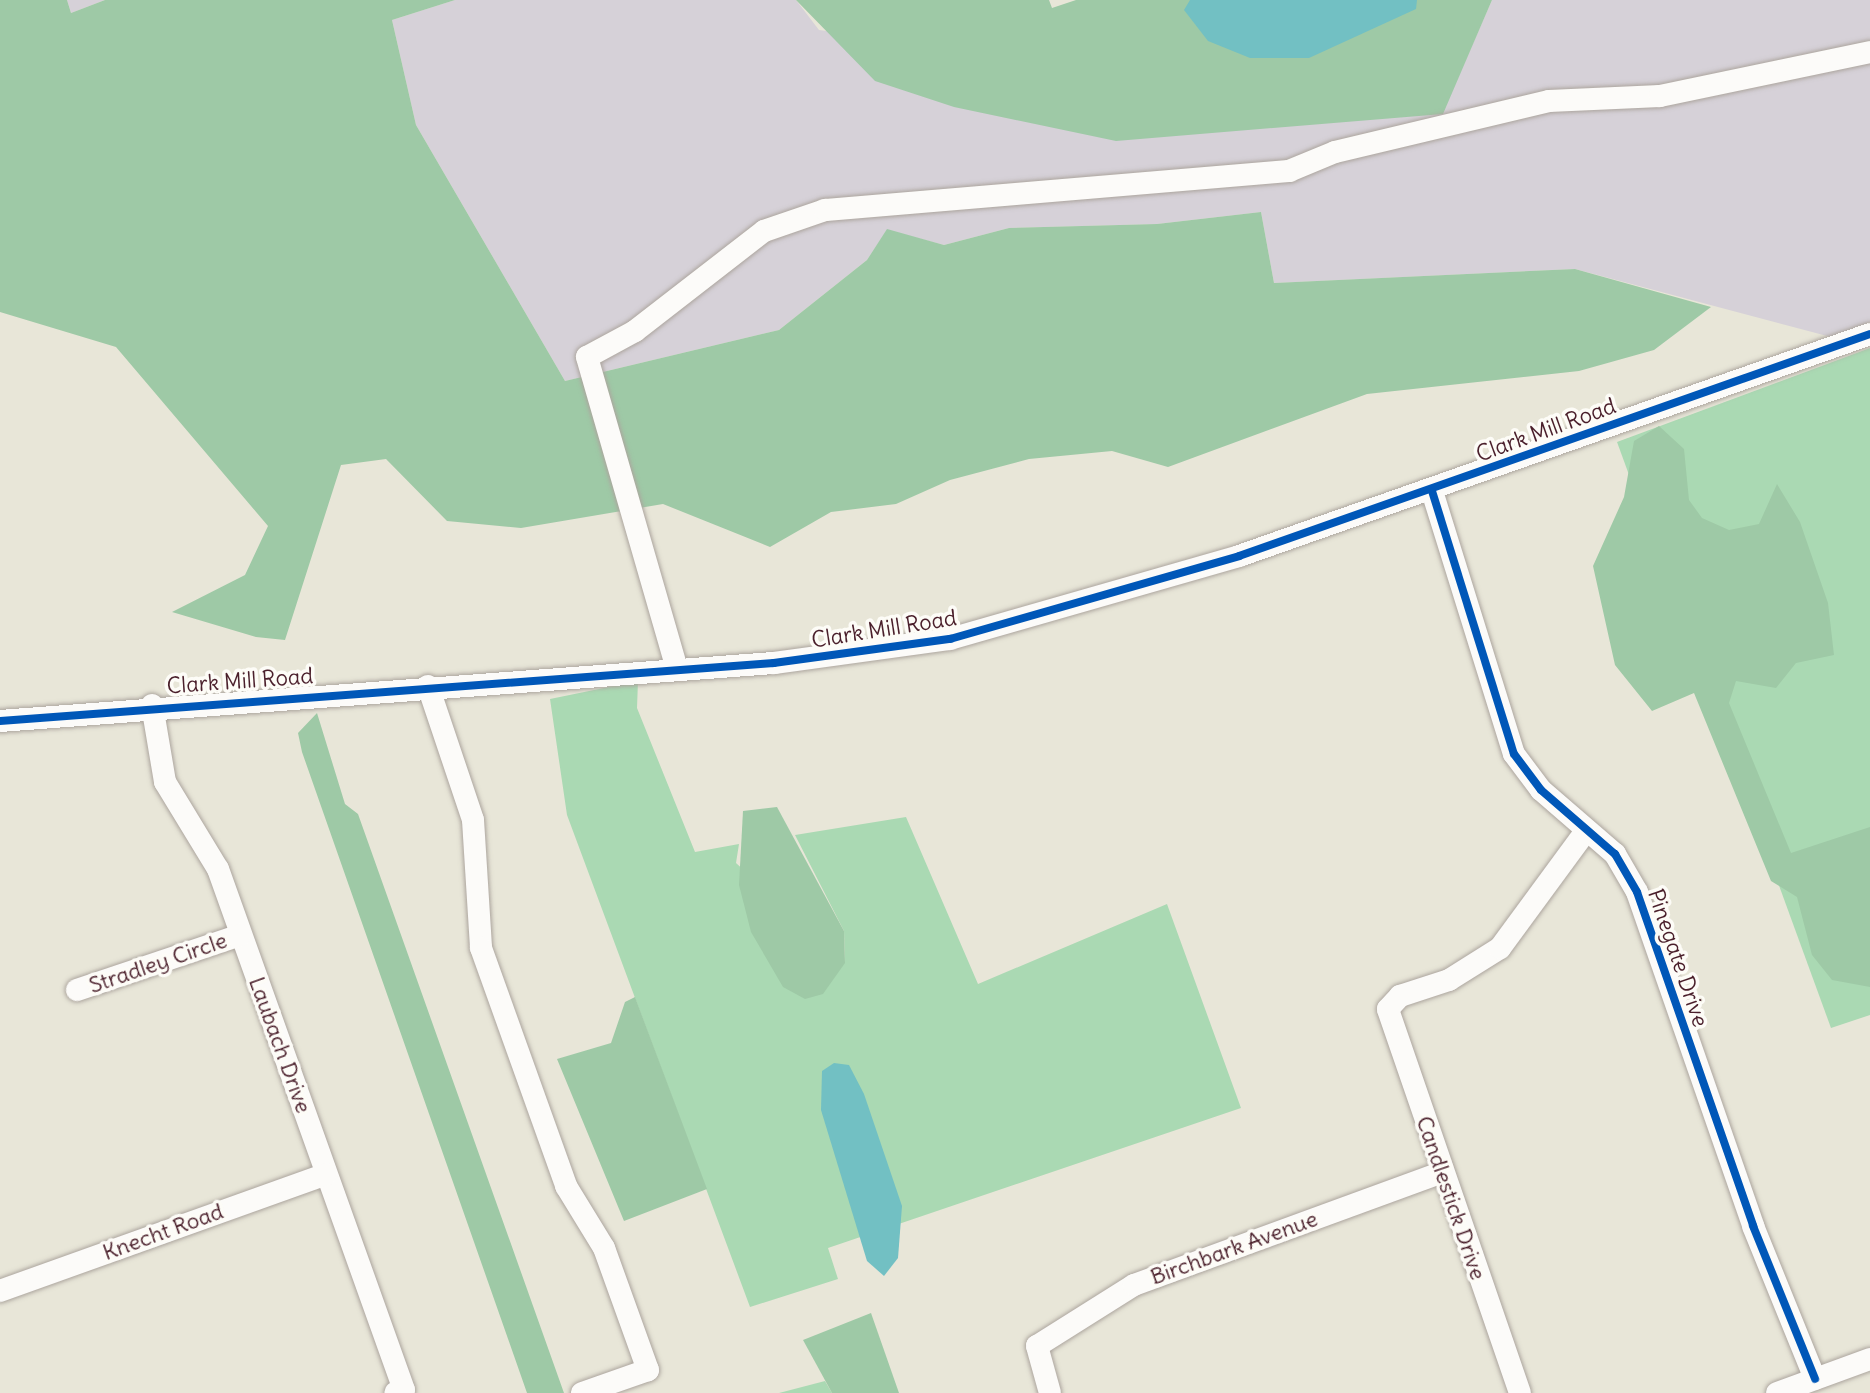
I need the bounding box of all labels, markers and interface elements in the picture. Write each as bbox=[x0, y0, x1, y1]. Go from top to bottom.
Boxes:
street label: Clark Mill Road bbox=[1473, 392, 1619, 468]
street label: Clark Mill Road bbox=[809, 604, 959, 654]
street label: Clark Mill Road bbox=[166, 663, 314, 699]
street label: Pinegate Drive bbox=[1642, 886, 1714, 1030]
street label: Stradley Circle bbox=[86, 927, 230, 999]
street label: Laubach Drive bbox=[243, 973, 317, 1117]
street label: Candlestick Drive bbox=[1411, 1113, 1491, 1283]
street label: Knecht Road bbox=[99, 1198, 227, 1266]
street label: Birchbark Avenue bbox=[1147, 1206, 1321, 1290]

